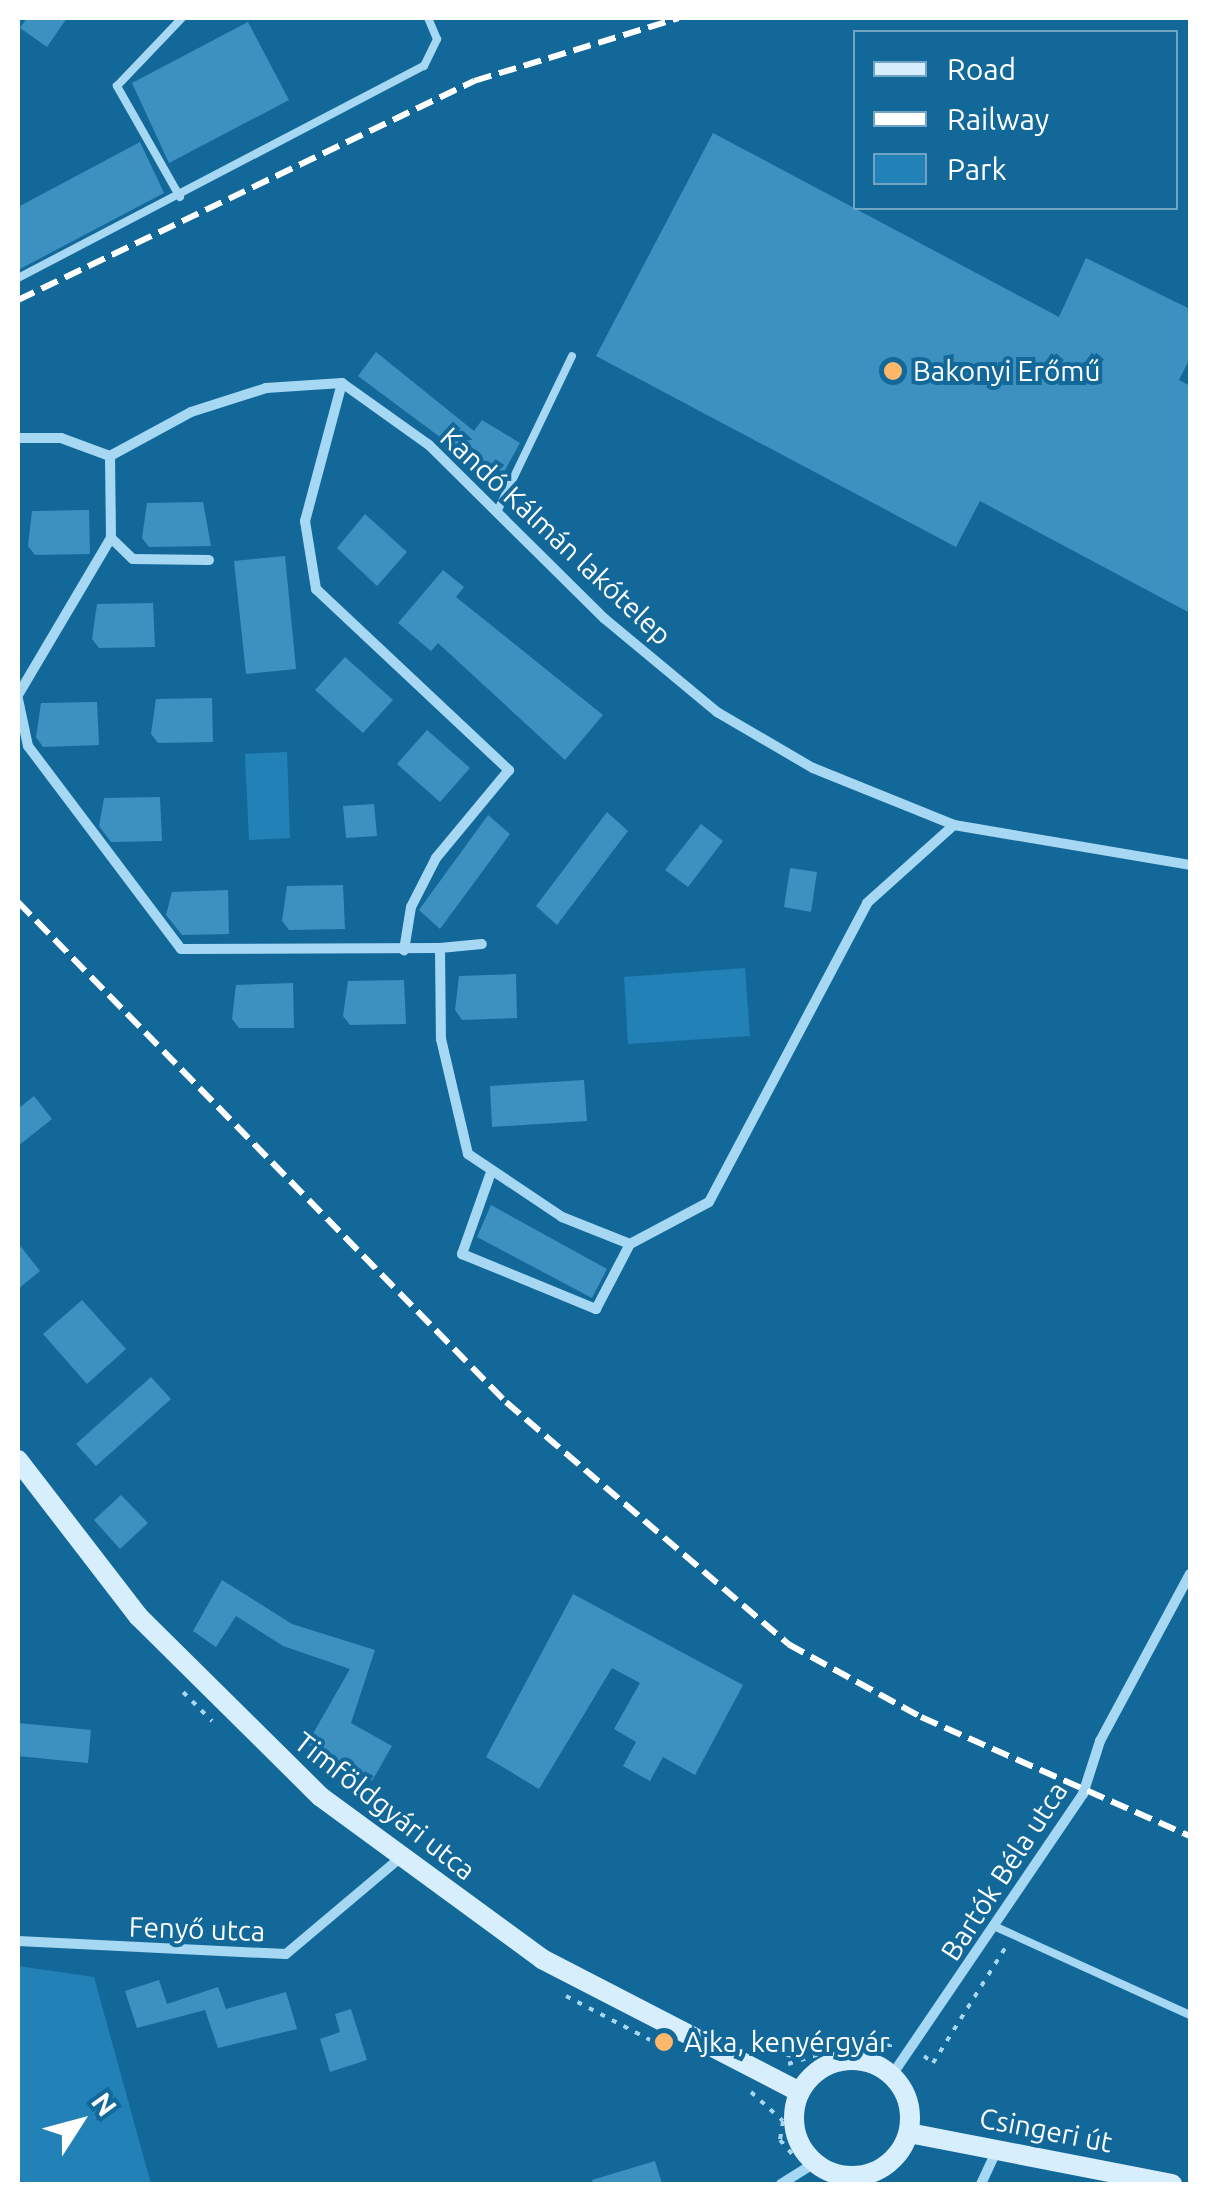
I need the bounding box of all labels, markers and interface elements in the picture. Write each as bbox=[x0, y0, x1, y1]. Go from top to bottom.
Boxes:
legend bbox=[853, 30, 1178, 210]
text: Road bbox=[947, 52, 1016, 86]
text: Railway bbox=[947, 102, 1049, 136]
text: Park bbox=[947, 152, 1007, 186]
place label: Bakonyi Erőmű bbox=[913, 354, 1100, 388]
marker: Bakonyi Erőmű bbox=[882, 360, 904, 382]
street label: Kandó Kálmán lakótelep bbox=[434, 420, 678, 652]
street label: Timföldgyári utca bbox=[288, 1725, 482, 1887]
street label: Bartók Béla utca bbox=[934, 1775, 1074, 1967]
street label: Fenyő utca bbox=[128, 1910, 266, 1948]
place label: Ajka, kenyérgyár bbox=[684, 2025, 890, 2059]
marker: Ajka, kenyérgyár bbox=[653, 2031, 675, 2053]
north arrow bbox=[30, 2072, 130, 2172]
text: N bbox=[86, 2087, 123, 2122]
street label: Csingeri út bbox=[977, 2101, 1115, 2159]

